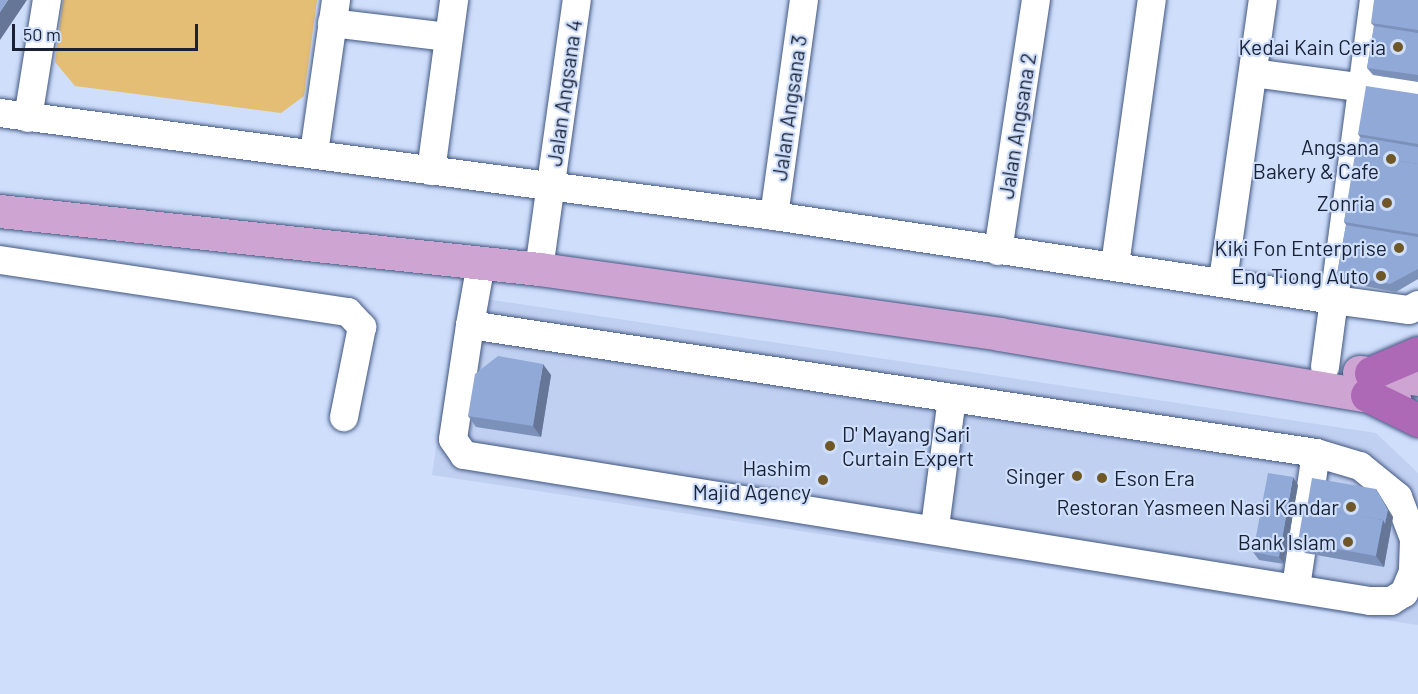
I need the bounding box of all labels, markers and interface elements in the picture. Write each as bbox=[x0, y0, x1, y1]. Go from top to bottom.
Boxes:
scale bar bbox=[15, 12, 201, 50]
street label: Jalan Angsana 4 bbox=[541, 18, 587, 168]
text: 50 m bbox=[23, 23, 61, 45]
street label: Jalan Angsana 3 bbox=[766, 33, 812, 183]
place label: Kedai Kain Ceria bbox=[1238, 34, 1386, 60]
marker: Kedai Kain Ceria bbox=[1391, 40, 1405, 54]
street label: Jalan Angsana 2 bbox=[993, 51, 1041, 201]
place label: Angsana Bakery & Cafe bbox=[1253, 134, 1379, 184]
marker: Angsana Bakery & Cafe bbox=[1384, 152, 1398, 166]
place label: Zonria bbox=[1317, 190, 1375, 216]
marker: Zonria bbox=[1380, 196, 1394, 210]
place label: Kiki Fon Enterprise bbox=[1215, 235, 1387, 261]
marker: Kiki Fon Enterprise bbox=[1392, 241, 1406, 255]
place label: Eng Tiong Auto bbox=[1232, 263, 1369, 289]
marker: Eng Tiong Auto bbox=[1374, 269, 1388, 283]
place label: D' Mayang Sari Curtain Expert bbox=[842, 421, 974, 471]
marker: D' Mayang Sari Curtain Expert bbox=[823, 439, 837, 453]
place label: Hashim Majid Agency bbox=[693, 455, 811, 505]
place label: Singer bbox=[1006, 463, 1065, 489]
place label: Eson Era bbox=[1114, 465, 1195, 491]
marker: Singer bbox=[1070, 469, 1084, 483]
marker: Eson Era bbox=[1095, 471, 1109, 485]
marker: Hashim Majid Agency bbox=[816, 473, 830, 487]
place label: Restoran Yasmeen Nasi Kandar bbox=[1056, 494, 1339, 520]
marker: Restoran Yasmeen Nasi Kandar bbox=[1344, 500, 1358, 514]
place label: Bank Islam bbox=[1238, 529, 1336, 555]
marker: Bank Islam bbox=[1341, 535, 1355, 549]

